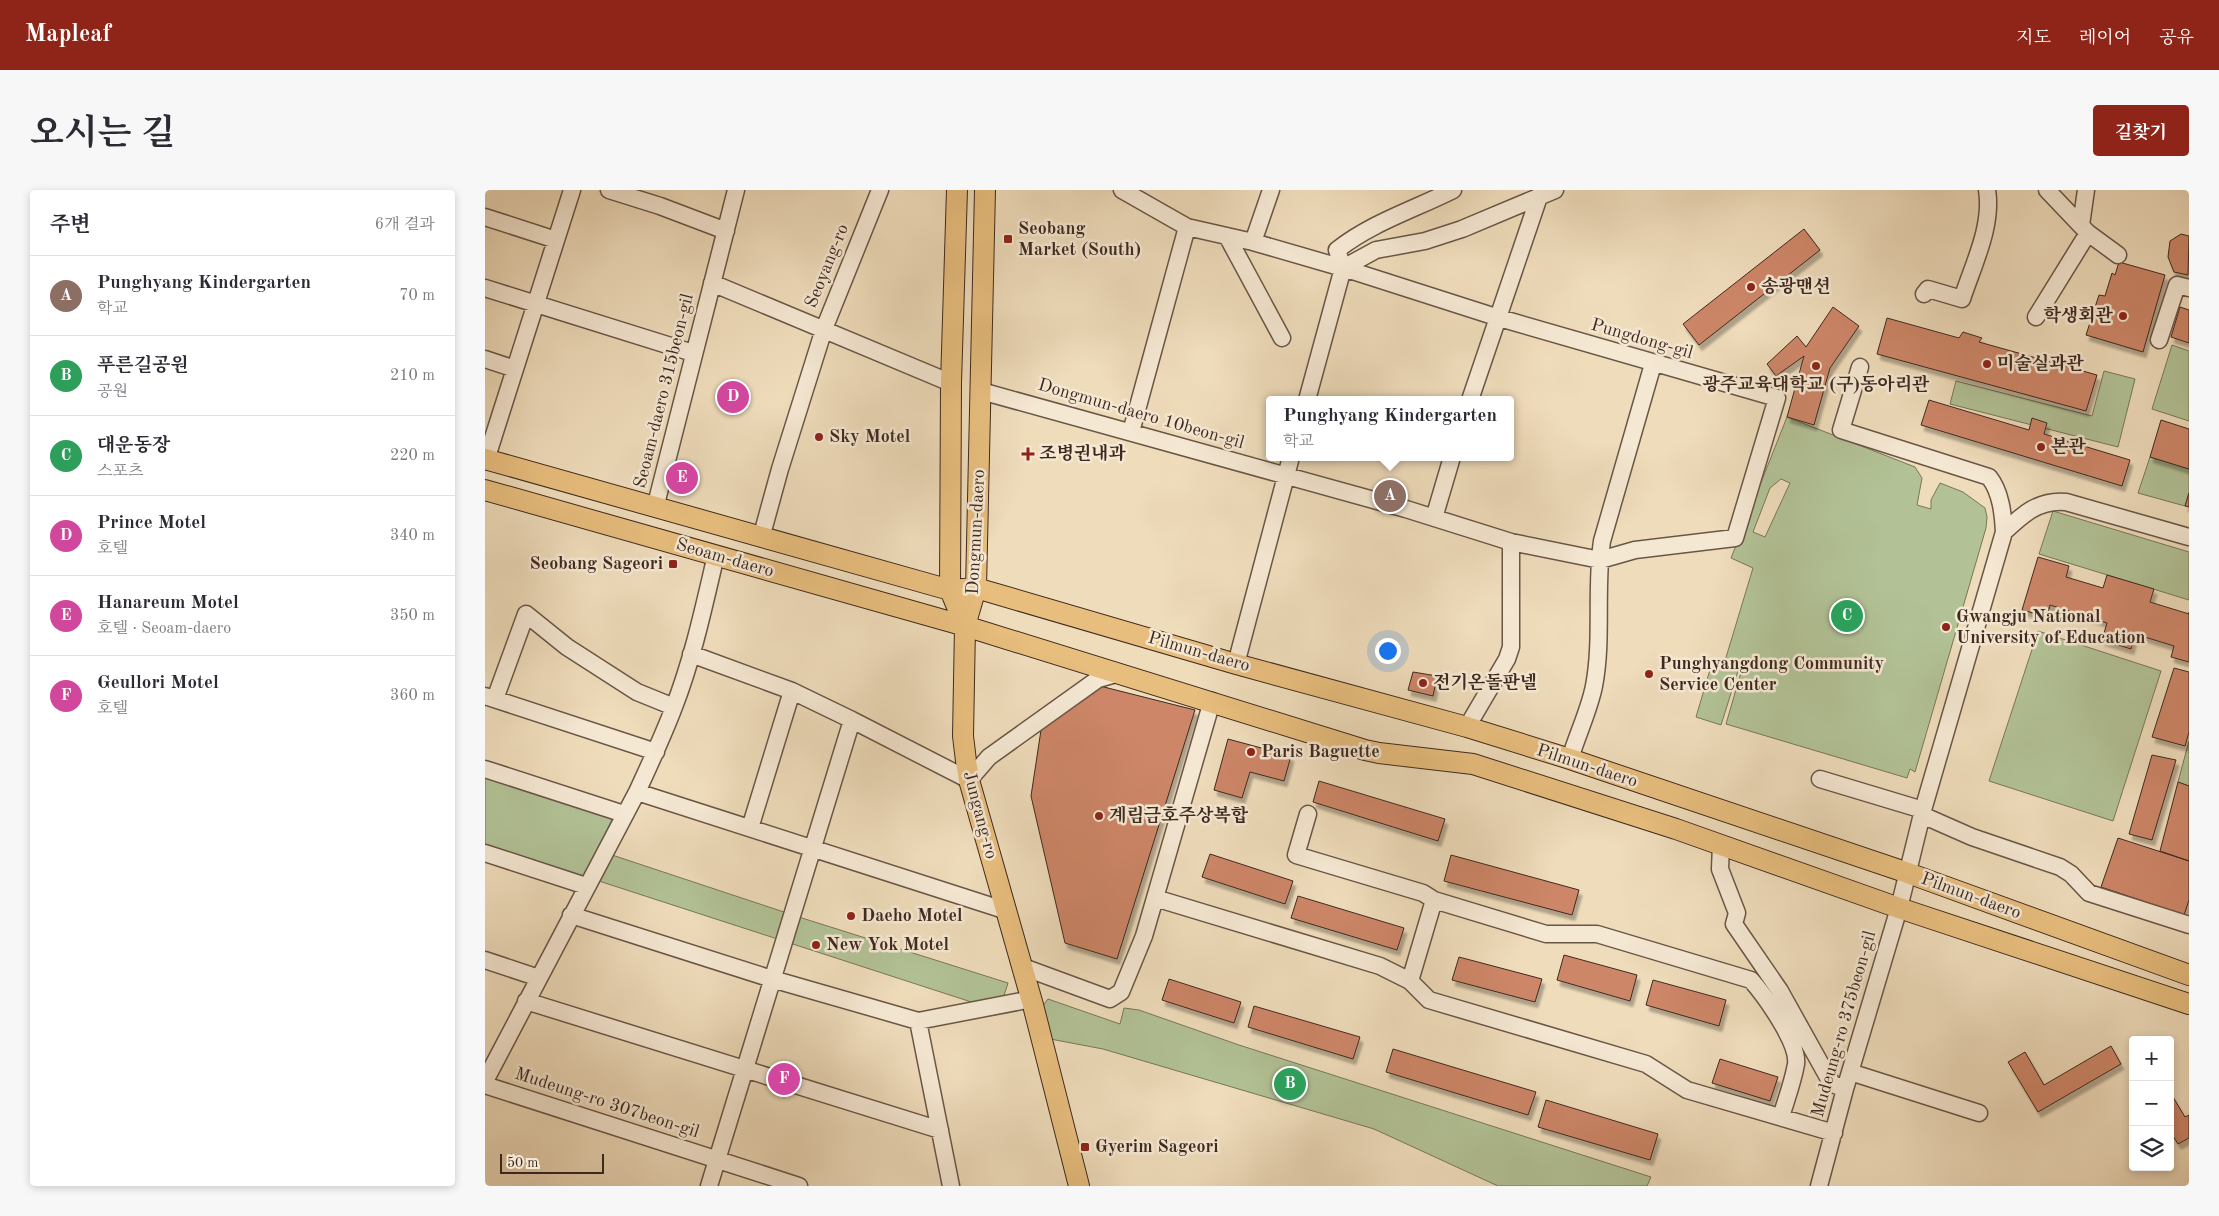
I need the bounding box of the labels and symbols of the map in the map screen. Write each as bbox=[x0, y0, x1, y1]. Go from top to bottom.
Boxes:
place label: Seobang Market (South) bbox=[1018, 220, 1141, 259]
street label: Seoyang-ro bbox=[802, 221, 852, 310]
marker: Seobang Market (South) bbox=[1002, 233, 1014, 245]
place label: 송광맨션 bbox=[1761, 276, 1831, 296]
marker: 송광맨션 bbox=[1745, 281, 1757, 293]
street label: Seoam-daero 315beon-gil bbox=[631, 292, 697, 490]
place label: 학생회관 bbox=[2043, 305, 2114, 325]
marker: 학생회관 bbox=[2117, 310, 2129, 322]
street label: Pungdong-gil bbox=[1589, 316, 1695, 362]
place label: 미술실과관 bbox=[1997, 353, 2085, 373]
marker: 미술실과관 bbox=[1981, 358, 1993, 370]
marker: 광주교육대학교 (구)동아리관 bbox=[1810, 360, 1822, 372]
place label: 광주교육대학교 (구)동아리관 bbox=[1702, 374, 1930, 394]
street label: Dongmun-daero 10beon-gil bbox=[1036, 376, 1246, 452]
pin: D bbox=[717, 378, 749, 416]
place label: Sky Motel bbox=[829, 428, 911, 446]
marker: Sky Motel bbox=[813, 431, 825, 443]
place label: 본관 bbox=[2051, 436, 2086, 456]
marker: 본관 bbox=[2035, 441, 2047, 453]
place label: 조병권내과 bbox=[1039, 443, 1127, 463]
marker: 조병권내과 bbox=[1021, 447, 1035, 461]
pin: E bbox=[666, 459, 698, 497]
street label: Dongmun-daero bbox=[964, 469, 988, 595]
pin: A bbox=[1374, 477, 1406, 515]
street label: Seoam-daero bbox=[674, 535, 776, 581]
place label: Seobang Sageori bbox=[530, 555, 663, 573]
marker: Seobang Sageori bbox=[667, 558, 679, 570]
pin: C bbox=[1831, 597, 1863, 635]
place label: Gwangju National University of Education bbox=[1956, 608, 2146, 647]
marker: Gwangju National University of Education bbox=[1940, 621, 1952, 633]
street label: Pilmun-daero bbox=[1146, 629, 1252, 675]
your location bbox=[1375, 638, 1401, 664]
place label: Punghyangdong Community Service Center bbox=[1659, 655, 1884, 694]
marker: Punghyangdong Community Service Center bbox=[1643, 668, 1655, 680]
place label: 전기온돌판넬 bbox=[1433, 672, 1537, 692]
marker: 전기온돌판넬 bbox=[1417, 677, 1429, 689]
street label: Pilmun-daero bbox=[1534, 741, 1640, 791]
place label: Paris Baguette bbox=[1261, 743, 1380, 761]
marker: Paris Baguette bbox=[1245, 746, 1257, 758]
street label: Jungang-ro bbox=[960, 769, 1000, 861]
place label: 계림금호주상복합 bbox=[1109, 805, 1249, 825]
marker: 계림금호주상복합 bbox=[1093, 810, 1105, 822]
street label: Pilmun-daero bbox=[1919, 870, 2024, 922]
place label: Daeho Motel bbox=[861, 907, 963, 925]
marker: Daeho Motel bbox=[845, 910, 857, 922]
street label: Mudeung-ro 375beon-gil bbox=[1809, 929, 1879, 1119]
place label: New Yok Motel bbox=[826, 936, 950, 954]
marker: New Yok Motel bbox=[810, 939, 822, 951]
pin: F bbox=[768, 1060, 800, 1098]
street label: Mudeung-ro 307beon-gil bbox=[512, 1065, 702, 1141]
pin: B bbox=[1274, 1065, 1306, 1103]
place label: Gyerim Sageori bbox=[1095, 1138, 1219, 1156]
marker: Gyerim Sageori bbox=[1079, 1141, 1091, 1153]
scale bar bbox=[500, 1151, 604, 1174]

